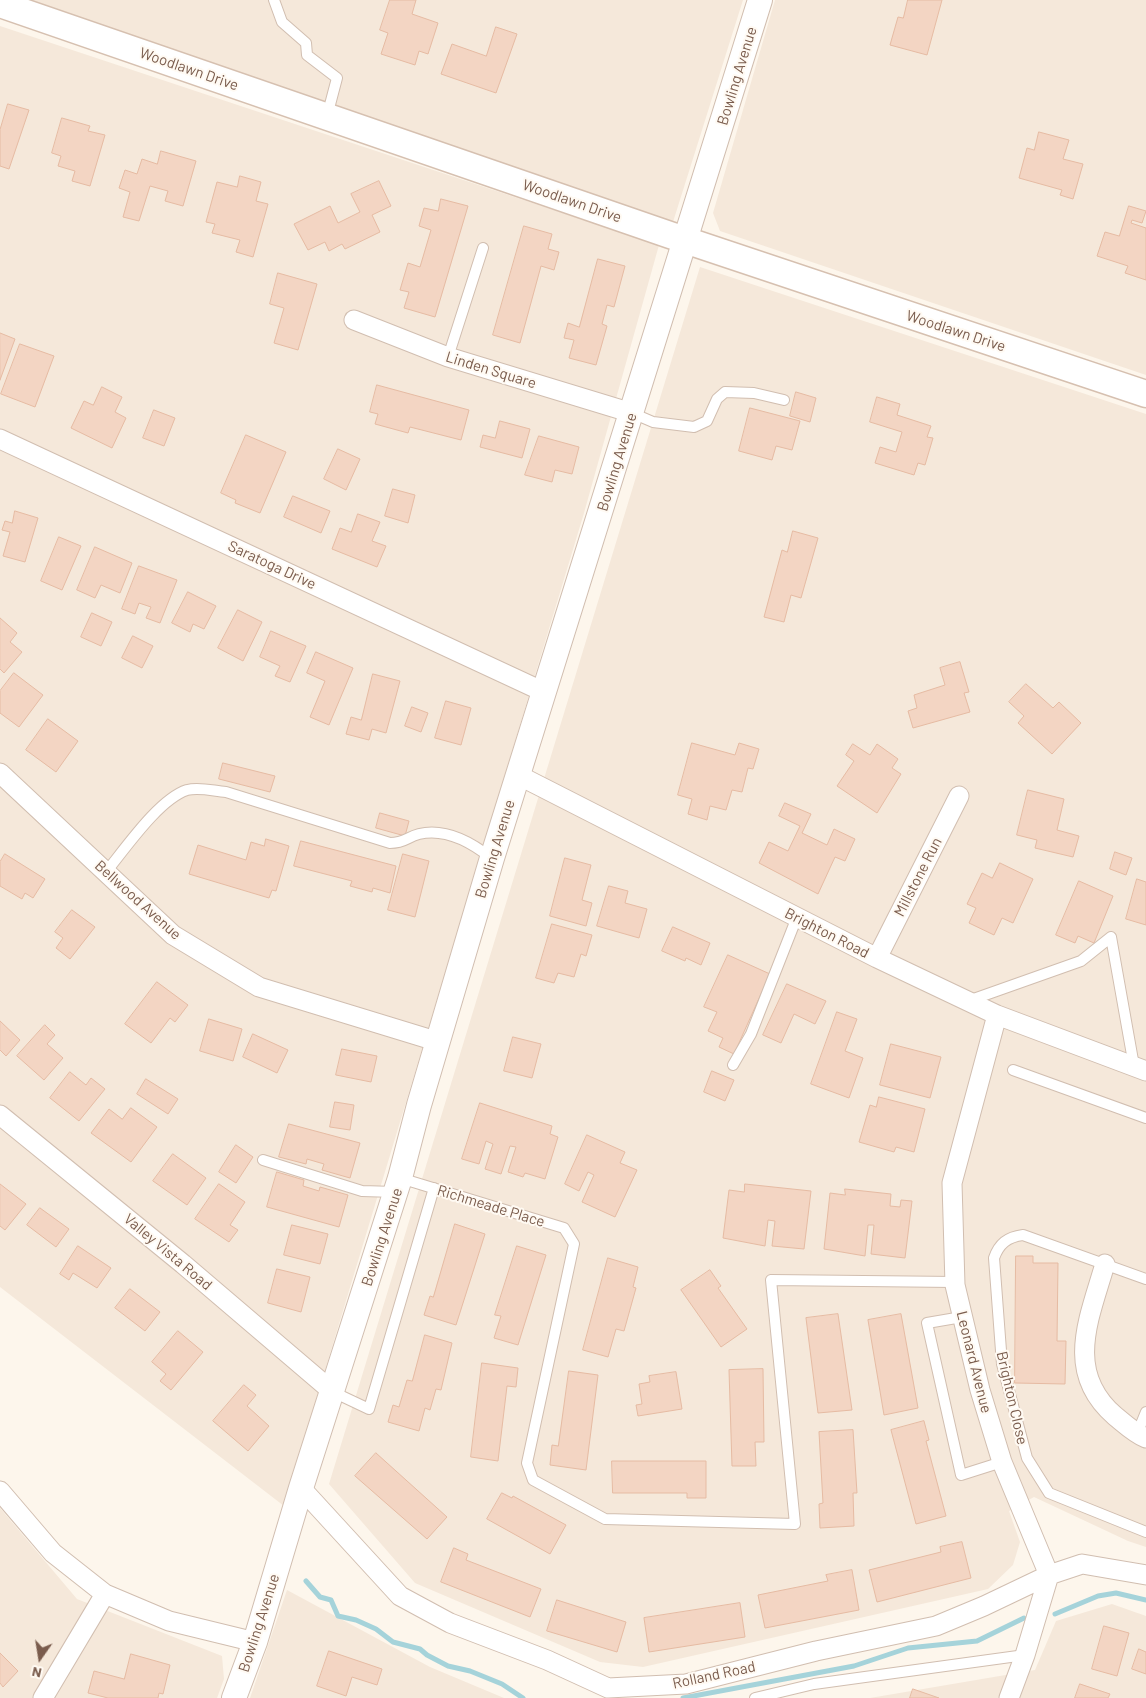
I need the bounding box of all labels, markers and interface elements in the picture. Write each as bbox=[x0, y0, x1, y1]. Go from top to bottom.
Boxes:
street label: Bowling Avenue bbox=[713, 25, 761, 127]
street label: Woodlawn Drive bbox=[137, 44, 241, 94]
street label: Woodlawn Drive bbox=[520, 176, 624, 226]
street label: Woodlawn Drive bbox=[904, 306, 1008, 356]
street label: Linden Square bbox=[444, 348, 538, 392]
street label: Bowling Avenue bbox=[593, 411, 641, 513]
street label: Saratoga Drive bbox=[225, 537, 319, 593]
street label: Bowling Avenue bbox=[471, 798, 519, 900]
street label: Millstone Run bbox=[890, 834, 946, 920]
street label: Bellwood Avenue bbox=[91, 856, 185, 944]
street label: Brighton Road bbox=[782, 904, 872, 962]
street label: Richmeade Place bbox=[435, 1181, 547, 1231]
street label: Bowling Avenue bbox=[358, 1186, 406, 1288]
street label: Valley Vista Road bbox=[120, 1210, 216, 1294]
street label: Leonard Avenue bbox=[953, 1309, 995, 1415]
street label: Brighton Close bbox=[993, 1350, 1031, 1446]
street label: Bowling Avenue bbox=[235, 1572, 283, 1674]
north arrow bbox=[15, 1633, 65, 1683]
street label: Rolland Road bbox=[671, 1657, 757, 1693]
text: N bbox=[30, 1664, 43, 1682]

